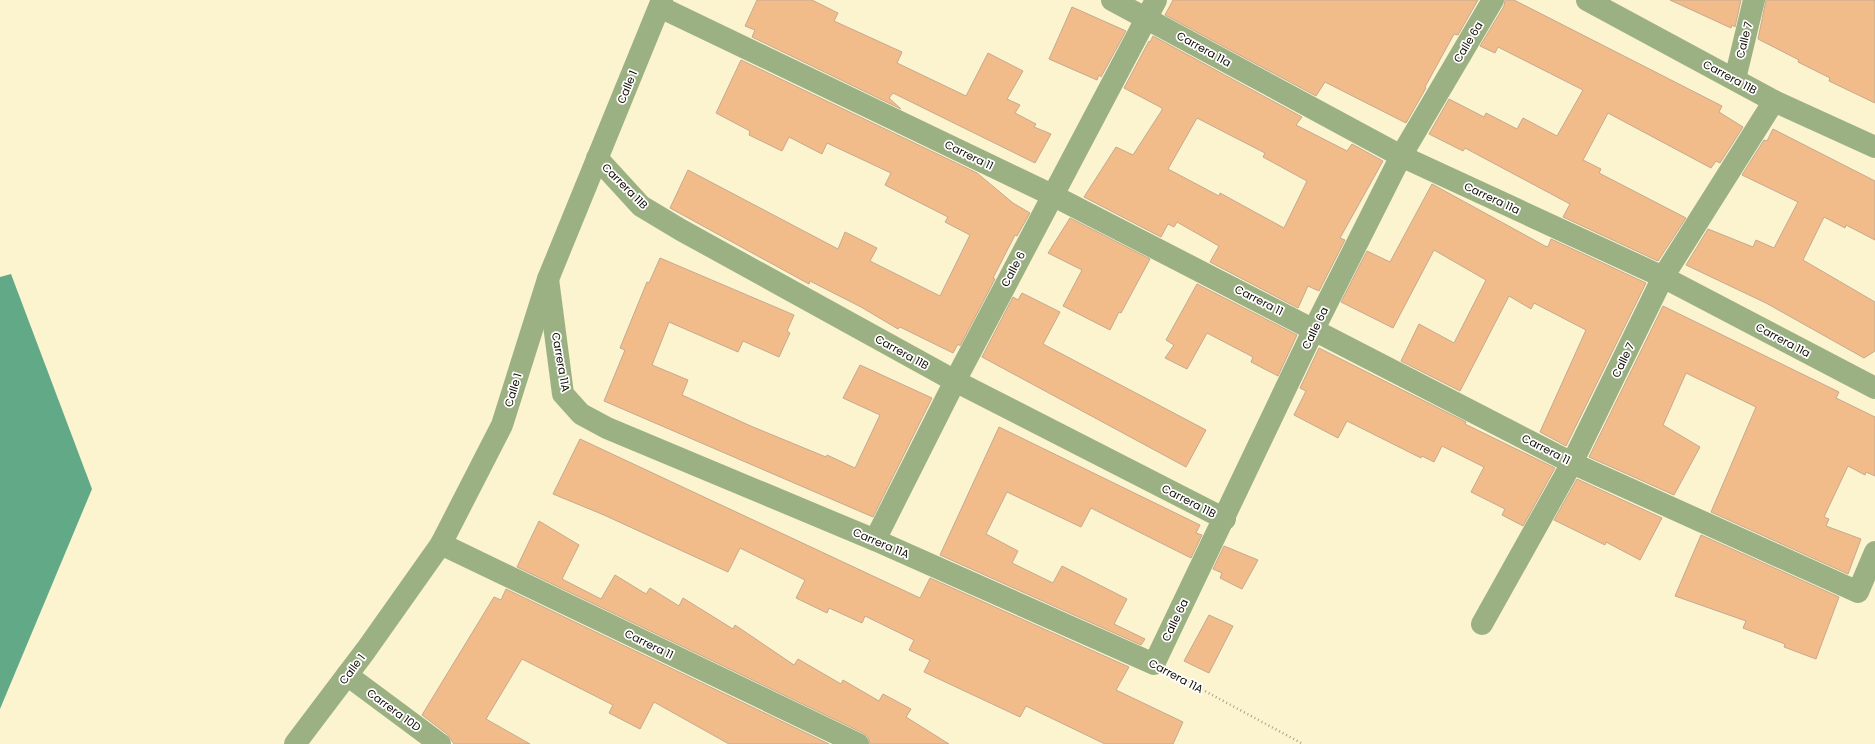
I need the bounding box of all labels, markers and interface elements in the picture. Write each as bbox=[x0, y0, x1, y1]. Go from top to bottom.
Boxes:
street label: Calle 6a bbox=[1449, 18, 1487, 66]
street label: Calle 7 bbox=[1732, 20, 1756, 60]
street label: Carrera 11a bbox=[1174, 27, 1234, 71]
street label: Carrera 11B bbox=[1700, 56, 1760, 98]
street label: Calle 1 bbox=[613, 68, 641, 106]
street label: Carrera 11 bbox=[942, 136, 996, 174]
street label: Carrera 11B bbox=[598, 159, 652, 213]
street label: Carrera 11a bbox=[1461, 178, 1523, 218]
street label: Calle 6 bbox=[997, 248, 1029, 290]
street label: Carrera 11 bbox=[1232, 281, 1286, 319]
street label: Calle 6a bbox=[1298, 304, 1332, 352]
street label: Carrera 11a bbox=[1753, 319, 1813, 361]
street label: Carrera 11A bbox=[548, 331, 574, 393]
street label: Carrera 11B bbox=[872, 331, 932, 373]
street label: Calle 7 bbox=[1608, 340, 1638, 380]
street label: Calle 1 bbox=[500, 371, 526, 409]
street label: Carrera 11 bbox=[1519, 430, 1573, 468]
street label: Carrera 11B bbox=[1159, 480, 1219, 522]
street label: Carrera 11A bbox=[850, 524, 912, 562]
street label: Calle 6a bbox=[1158, 596, 1192, 644]
street label: Carrera 11 bbox=[622, 625, 676, 663]
street label: Calle 1 bbox=[335, 650, 369, 688]
street label: Carrera 11A bbox=[1146, 655, 1207, 697]
street label: Carrera 10D bbox=[364, 685, 425, 735]

